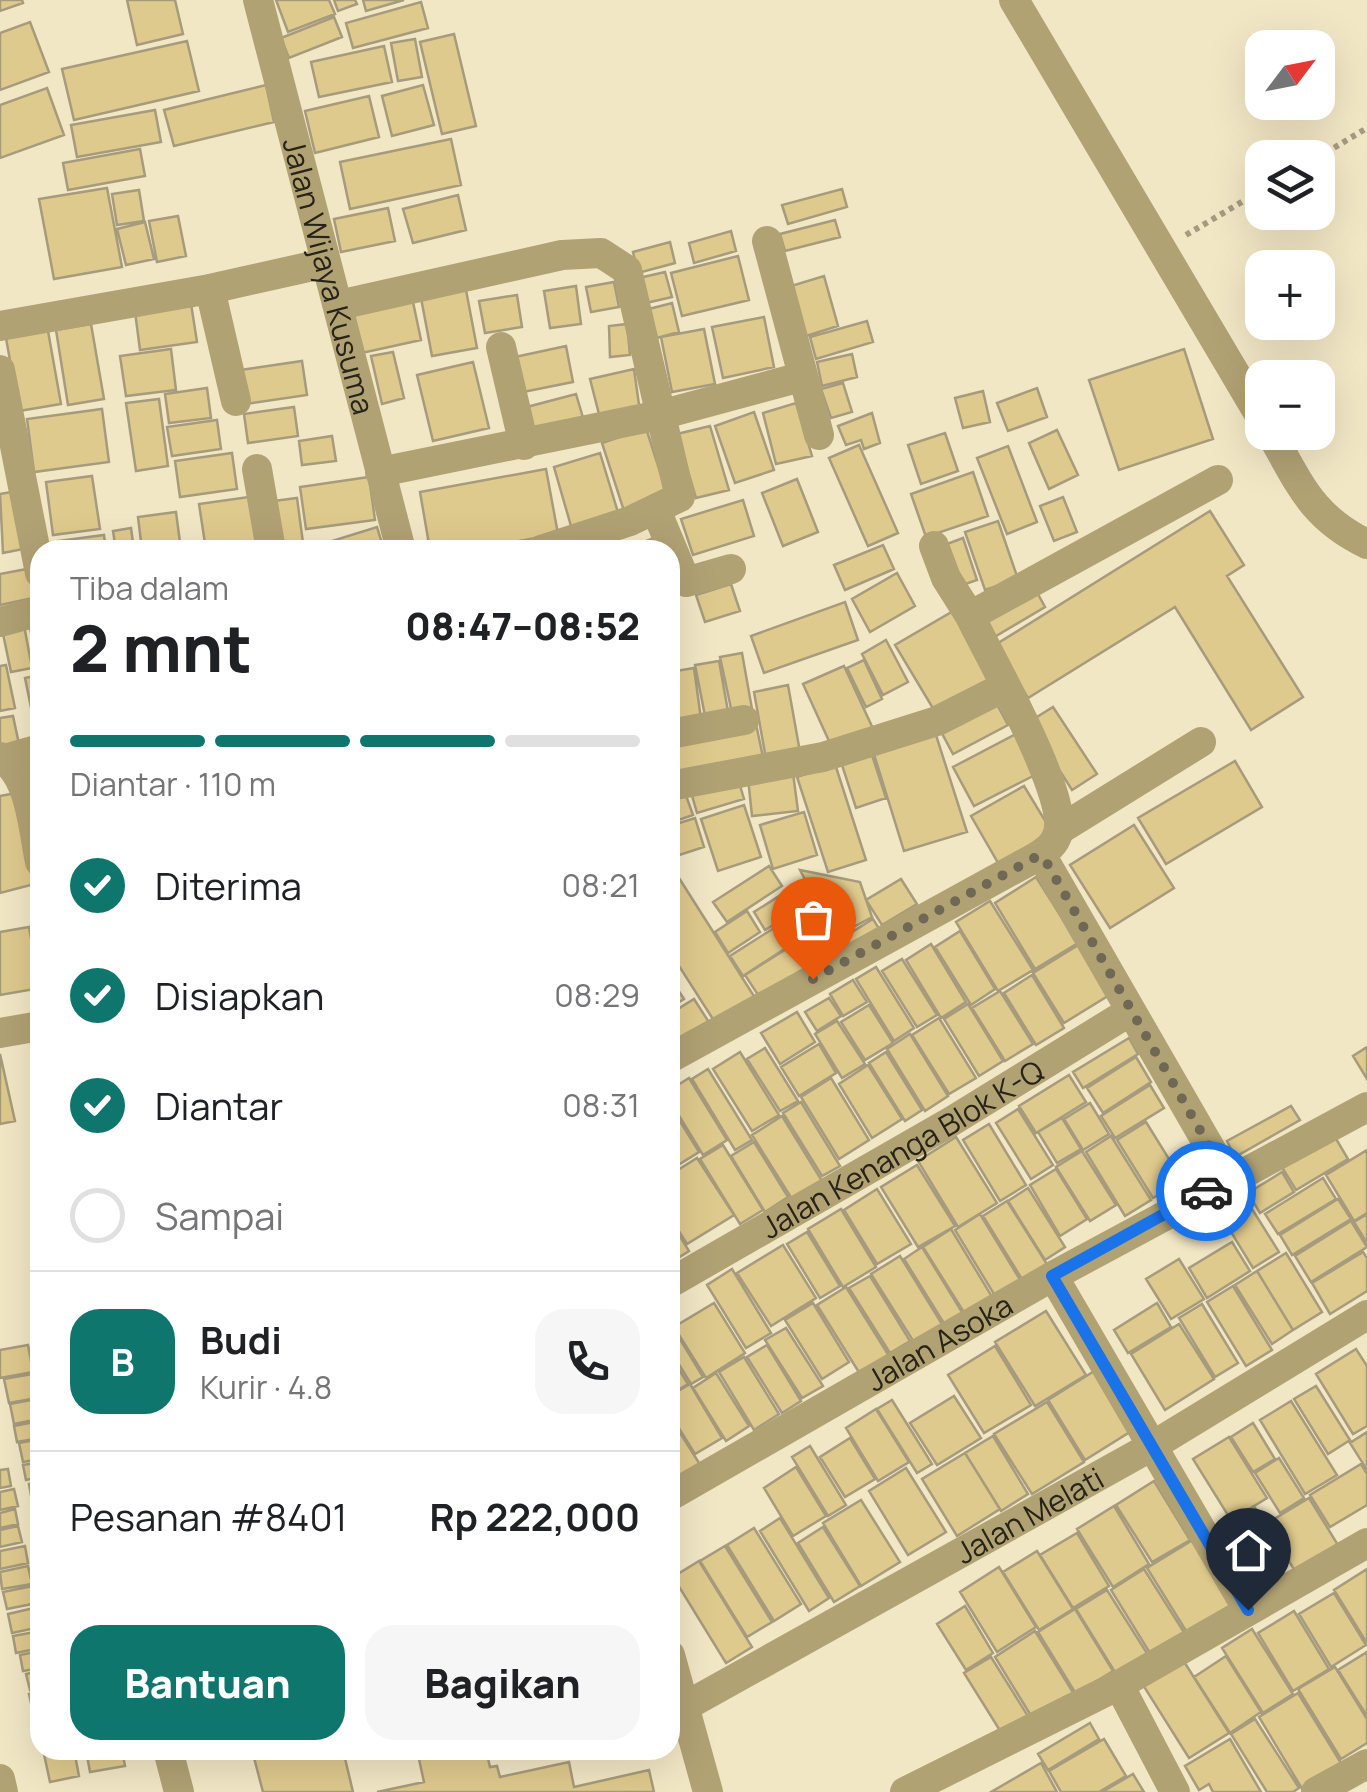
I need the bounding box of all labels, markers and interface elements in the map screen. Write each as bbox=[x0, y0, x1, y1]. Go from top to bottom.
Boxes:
north arrow bbox=[1245, 30, 1335, 120]
map controls bbox=[1245, 30, 1335, 450]
street label: Jalan Wijaya Kusuma bbox=[274, 133, 385, 418]
button: layers bbox=[1245, 140, 1335, 230]
button: + bbox=[1245, 250, 1335, 340]
button: − bbox=[1245, 360, 1335, 450]
text: Tiba dalam bbox=[70, 566, 229, 610]
text: 08:47–08:52 bbox=[405, 599, 640, 651]
text: 2 mnt bbox=[70, 603, 252, 692]
text: Diantar · 110 m bbox=[70, 762, 276, 806]
icon: check bbox=[70, 858, 125, 913]
text: Diterima bbox=[155, 859, 302, 911]
text: 08:21 bbox=[562, 863, 640, 907]
pin bbox=[771, 877, 856, 980]
icon: bag bbox=[786, 892, 841, 947]
icon: check bbox=[70, 968, 125, 1023]
text: Disiapkan bbox=[155, 969, 324, 1021]
text: 08:29 bbox=[554, 973, 640, 1017]
street label: Jalan Kenanga Blok K-Q bbox=[753, 1049, 1051, 1247]
icon: check bbox=[70, 1078, 125, 1133]
text: Diantar bbox=[155, 1079, 283, 1131]
text: 08:31 bbox=[562, 1083, 640, 1127]
courier bbox=[1156, 1141, 1256, 1241]
icon: car bbox=[1179, 1164, 1234, 1219]
text: Sampai bbox=[155, 1189, 284, 1241]
street label: Jalan Asoka bbox=[858, 1283, 1019, 1400]
button: phone bbox=[535, 1309, 640, 1414]
text: Budi bbox=[200, 1313, 282, 1365]
text: B bbox=[111, 1335, 134, 1387]
text: Kurir · 4.8 bbox=[200, 1365, 332, 1409]
street label: Jalan Melati bbox=[948, 1457, 1110, 1572]
text: Pesanan #8401 bbox=[70, 1490, 347, 1542]
text: Rp 222,000 bbox=[429, 1490, 640, 1542]
pin bbox=[1206, 1508, 1291, 1611]
icon: home bbox=[1221, 1523, 1276, 1578]
button: Bantuan bbox=[70, 1625, 345, 1740]
button: Bagikan bbox=[365, 1625, 640, 1740]

